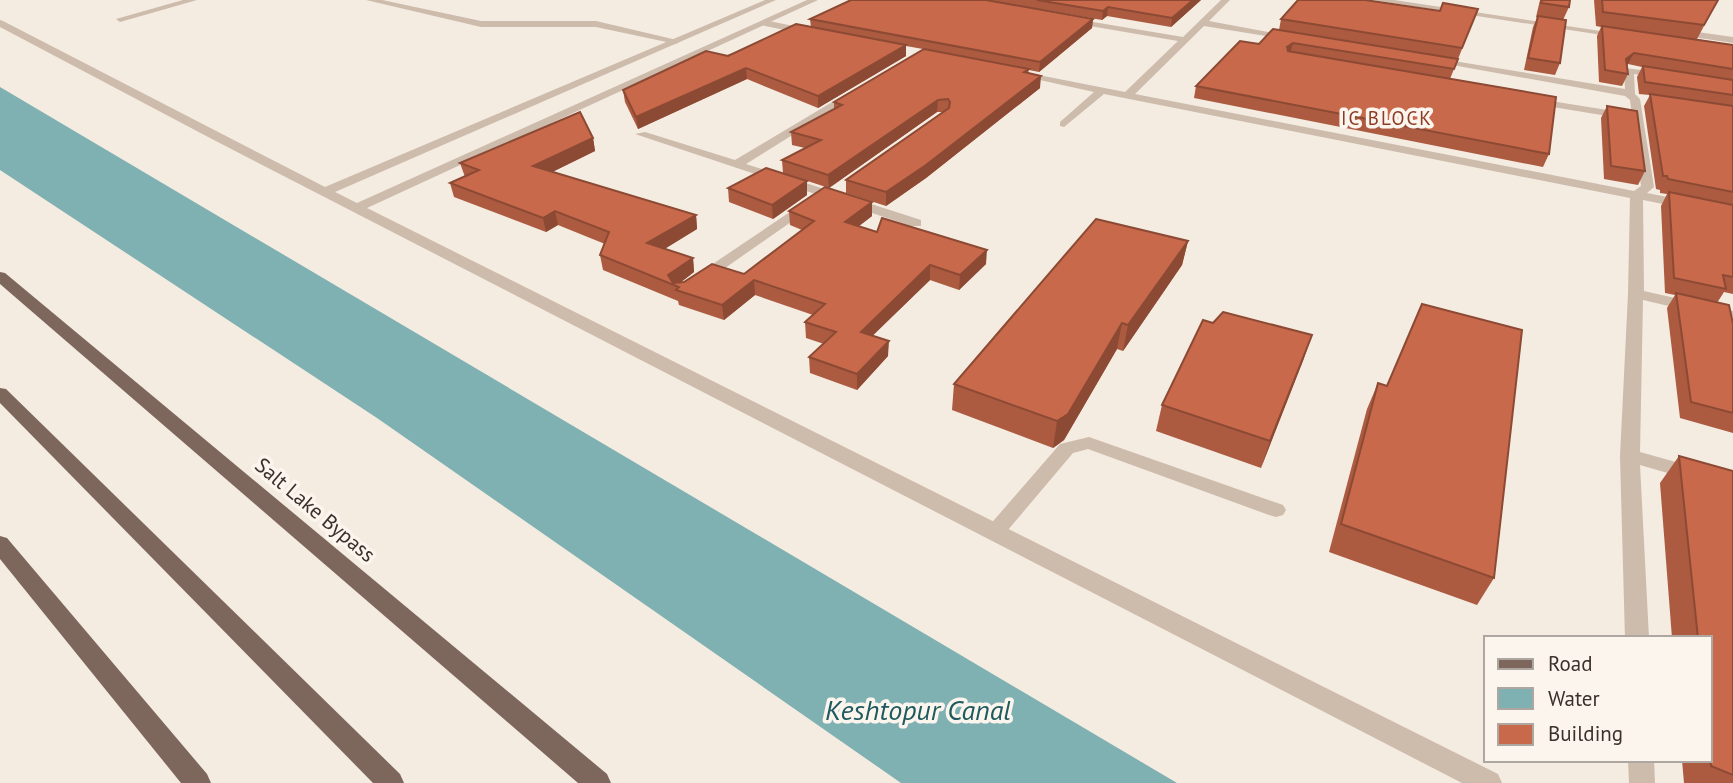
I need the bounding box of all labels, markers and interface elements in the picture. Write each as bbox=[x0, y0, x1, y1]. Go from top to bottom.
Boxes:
district label: IC BLOCK bbox=[1341, 106, 1433, 130]
street label: Salt Lake Bypass bbox=[250, 451, 381, 568]
legend bbox=[1484, 636, 1712, 762]
text: Road bbox=[1548, 650, 1592, 677]
text: Water bbox=[1548, 685, 1600, 712]
water label: Keshtopur Canal bbox=[825, 691, 1011, 728]
text: Building bbox=[1548, 720, 1623, 747]

